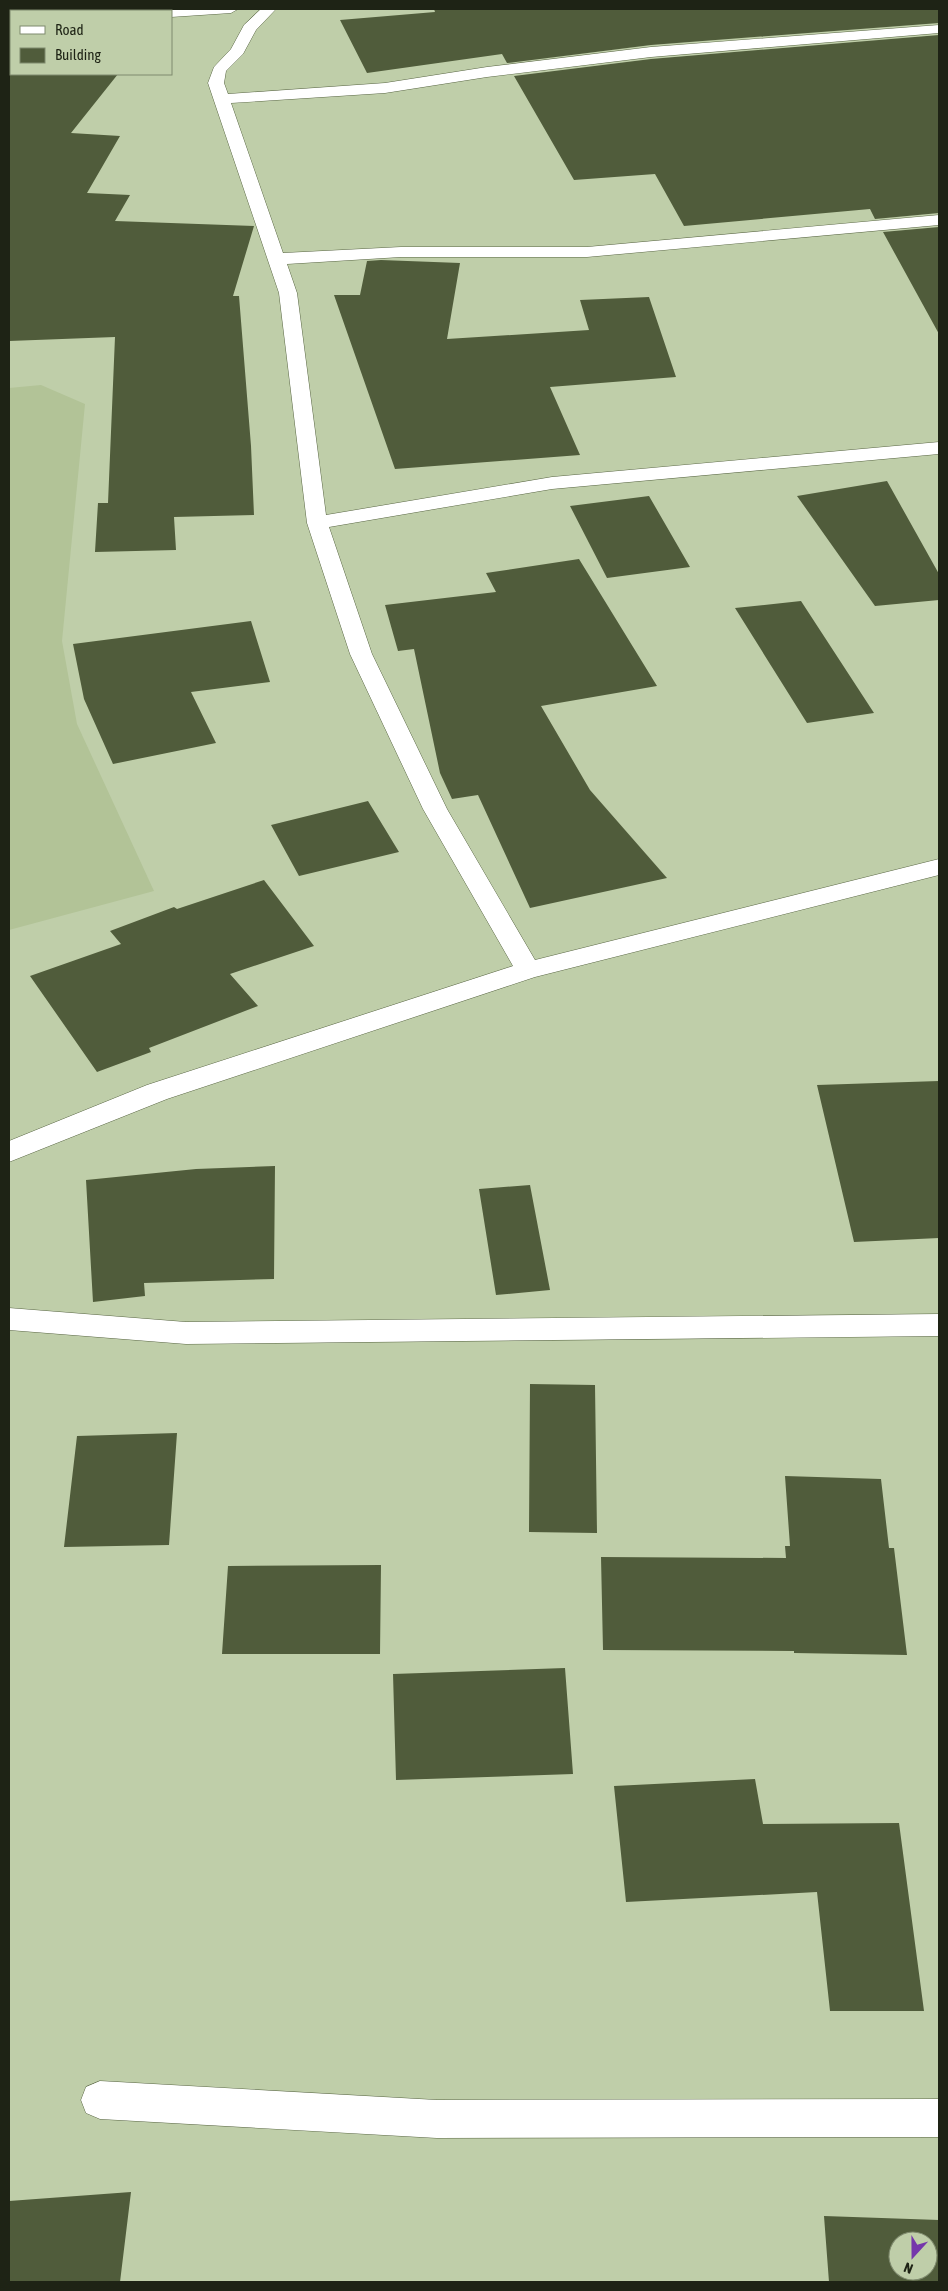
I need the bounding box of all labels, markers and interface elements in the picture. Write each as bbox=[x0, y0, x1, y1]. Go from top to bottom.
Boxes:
legend bbox=[10, 10, 172, 75]
text: Road bbox=[55, 21, 84, 38]
text: Building bbox=[55, 46, 101, 63]
north arrow bbox=[888, 2231, 938, 2281]
text: N bbox=[902, 2259, 915, 2277]

